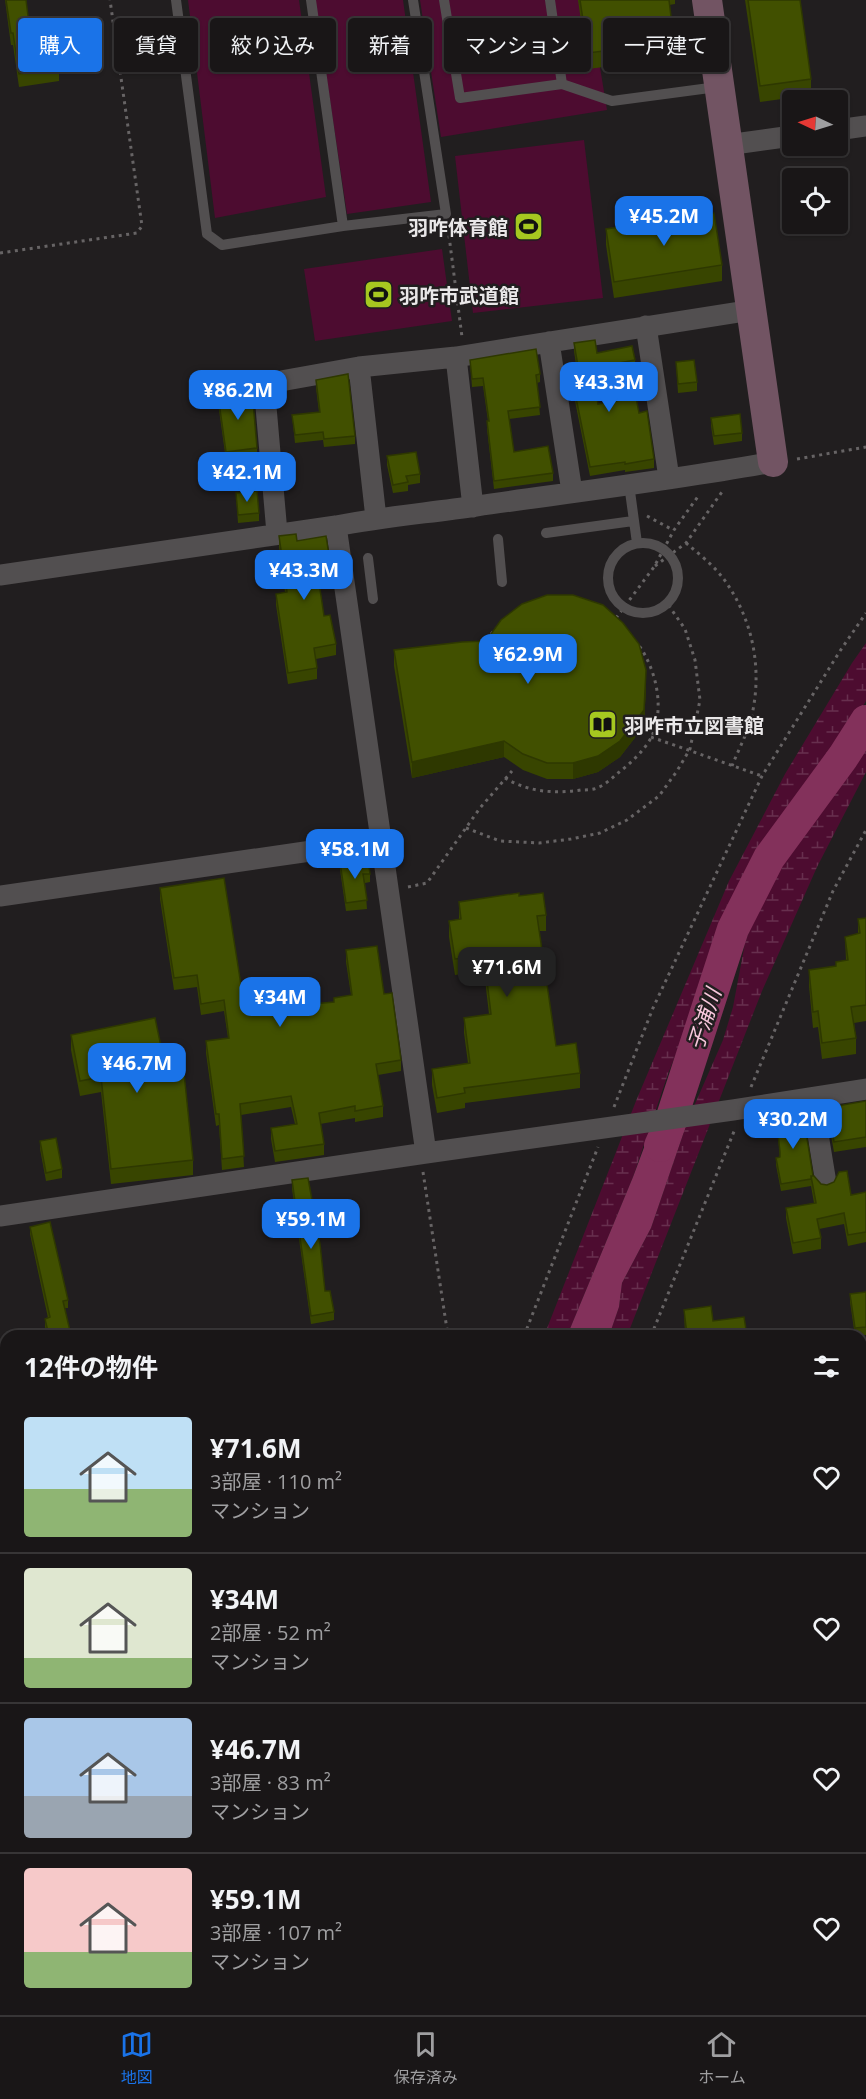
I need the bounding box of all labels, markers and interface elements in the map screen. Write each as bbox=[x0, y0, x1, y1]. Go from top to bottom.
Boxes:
chip: 購入 bbox=[18, 18, 102, 72]
chip: 賃貸 bbox=[114, 18, 198, 72]
chip: 絞り込み bbox=[210, 18, 336, 72]
chip: 新着 bbox=[348, 18, 432, 72]
chip: マンション bbox=[444, 18, 591, 72]
chip: 一戸建て bbox=[603, 18, 729, 72]
north arrow bbox=[782, 90, 848, 156]
map controls bbox=[782, 90, 848, 234]
button: locate bbox=[782, 168, 848, 234]
pin: ¥45.2M bbox=[615, 196, 713, 247]
text: ¥45.2M bbox=[629, 202, 699, 229]
sports icon: 羽咋体育館 bbox=[513, 211, 545, 243]
place label: 羽咋体育館 bbox=[408, 214, 508, 241]
sports icon: 羽咋市武道館 bbox=[362, 279, 394, 311]
place label: 羽咋市武道館 bbox=[399, 282, 519, 309]
pin: ¥43.3M bbox=[560, 362, 658, 413]
text: ¥43.3M bbox=[574, 368, 644, 395]
pin: ¥86.2M bbox=[189, 370, 287, 421]
text: ¥86.2M bbox=[203, 376, 273, 403]
pin: ¥42.1M bbox=[198, 452, 296, 503]
text: ¥42.1M bbox=[212, 458, 282, 485]
pin: ¥43.3M bbox=[255, 550, 353, 601]
text: ¥43.3M bbox=[269, 556, 339, 583]
pin: ¥62.9M bbox=[479, 634, 577, 685]
text: ¥62.9M bbox=[493, 640, 563, 667]
library icon: 羽咋市立図書館 bbox=[587, 709, 619, 741]
place label: 羽咋市立図書館 bbox=[624, 712, 764, 739]
pin: ¥58.1M bbox=[306, 829, 404, 880]
text: ¥58.1M bbox=[320, 835, 390, 862]
pin: ¥71.6M bbox=[458, 947, 556, 998]
text: ¥71.6M bbox=[472, 953, 542, 980]
pin: ¥34M bbox=[244, 977, 316, 1028]
text: ¥34M bbox=[253, 983, 307, 1010]
water label: 子浦川 bbox=[681, 983, 728, 1053]
pin: ¥46.7M bbox=[88, 1043, 186, 1094]
text: ¥46.7M bbox=[102, 1049, 172, 1076]
pin: ¥30.2M bbox=[744, 1099, 842, 1150]
text: ¥30.2M bbox=[758, 1105, 828, 1132]
pin: ¥59.1M bbox=[262, 1199, 360, 1250]
text: ¥59.1M bbox=[276, 1205, 346, 1232]
text: 12件の物件 bbox=[24, 1349, 158, 1385]
icon: filters bbox=[810, 1350, 843, 1383]
text: ¥71.6M bbox=[210, 1430, 301, 1466]
icon: home bbox=[72, 1441, 144, 1513]
icon: heart bbox=[810, 1461, 843, 1494]
text: 3部屋 · 110 m² bbox=[210, 1468, 342, 1495]
text: マンション bbox=[210, 1497, 310, 1524]
text: ¥34M bbox=[210, 1581, 279, 1617]
icon: home bbox=[72, 1592, 144, 1664]
icon: heart bbox=[810, 1612, 843, 1645]
text: 2部屋 · 52 m² bbox=[210, 1619, 331, 1646]
text: マンション bbox=[210, 1648, 310, 1675]
text: ¥46.7M bbox=[210, 1731, 301, 1767]
icon: home bbox=[72, 1742, 144, 1814]
icon: heart bbox=[810, 1762, 843, 1795]
text: 3部屋 · 83 m² bbox=[210, 1769, 331, 1796]
text: マンション bbox=[210, 1798, 310, 1825]
text: ¥59.1M bbox=[210, 1881, 301, 1917]
icon: home bbox=[72, 1892, 144, 1964]
icon: heart bbox=[810, 1912, 843, 1945]
text: 3部屋 · 107 m² bbox=[210, 1919, 342, 1946]
text: マンション bbox=[210, 1948, 310, 1975]
tab: 地図 bbox=[120, 2028, 153, 2088]
tab: 保存済み bbox=[394, 2028, 458, 2088]
tab: ホーム bbox=[698, 2028, 746, 2088]

